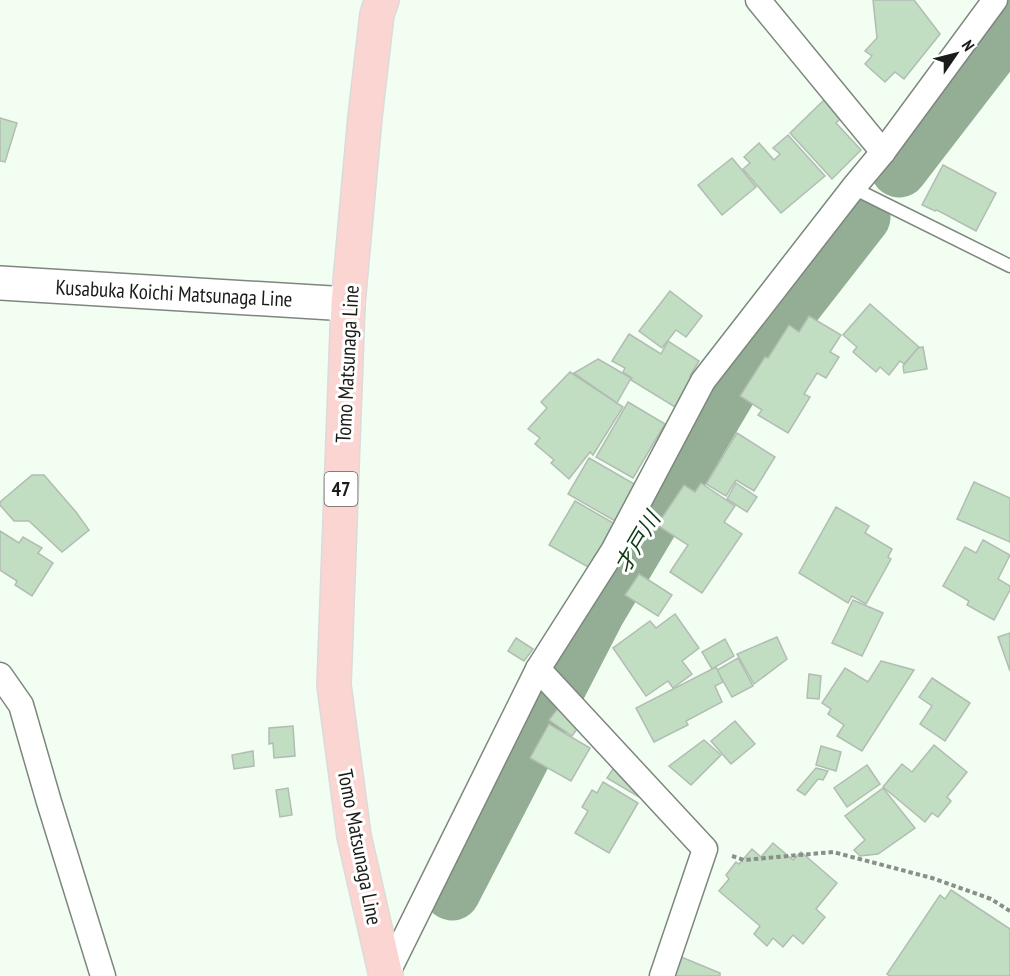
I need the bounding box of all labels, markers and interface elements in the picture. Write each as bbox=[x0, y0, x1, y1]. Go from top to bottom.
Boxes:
north arrow bbox=[926, 24, 986, 84]
text: N bbox=[958, 36, 979, 55]
street label: Kusabuka Koichi Matsunaga Line bbox=[55, 273, 293, 313]
street label: Tomo Matsunaga Line bbox=[329, 284, 365, 444]
road number: 47 bbox=[324, 472, 358, 506]
water label: 才戸川 bbox=[608, 505, 667, 578]
street label: Tomo Matsunaga Line bbox=[332, 767, 388, 927]

